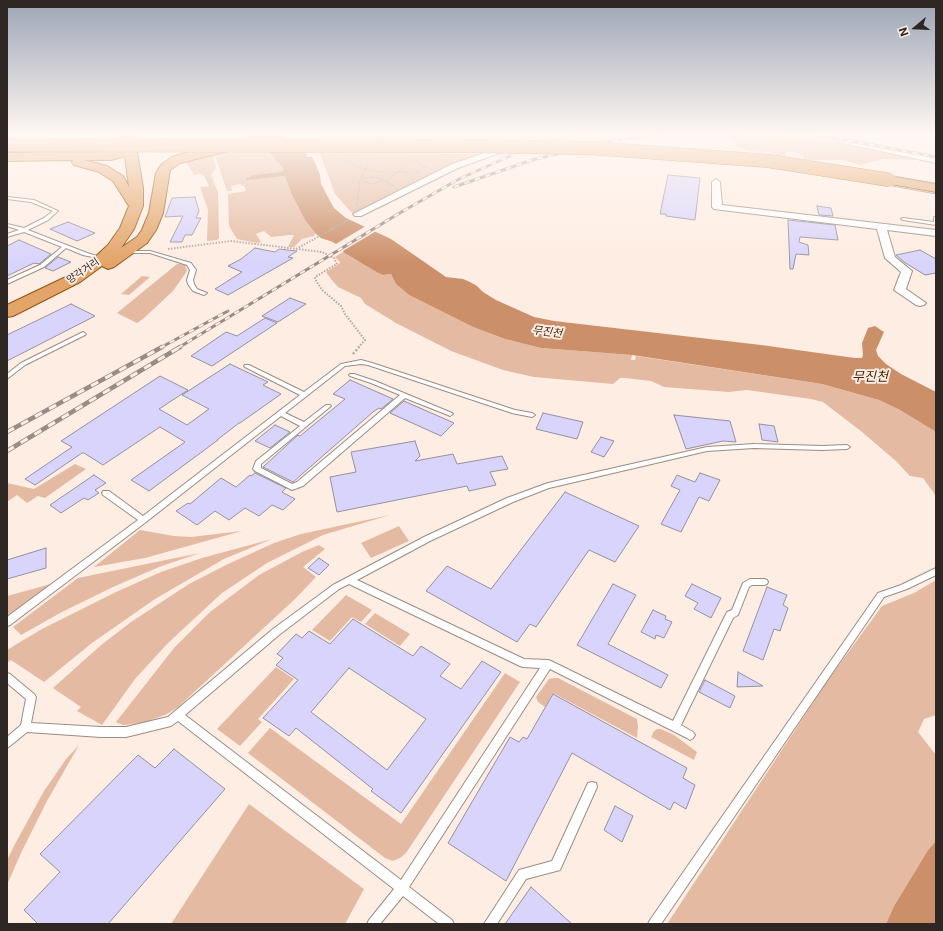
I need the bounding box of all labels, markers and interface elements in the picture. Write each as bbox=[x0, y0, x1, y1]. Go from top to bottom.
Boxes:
north arrow bbox=[895, 8, 935, 48]
text: N bbox=[896, 26, 912, 38]
street label: 양각거리 bbox=[64, 256, 102, 286]
water label: 무진천 bbox=[531, 324, 563, 340]
water label: 무진천 bbox=[852, 369, 888, 385]

